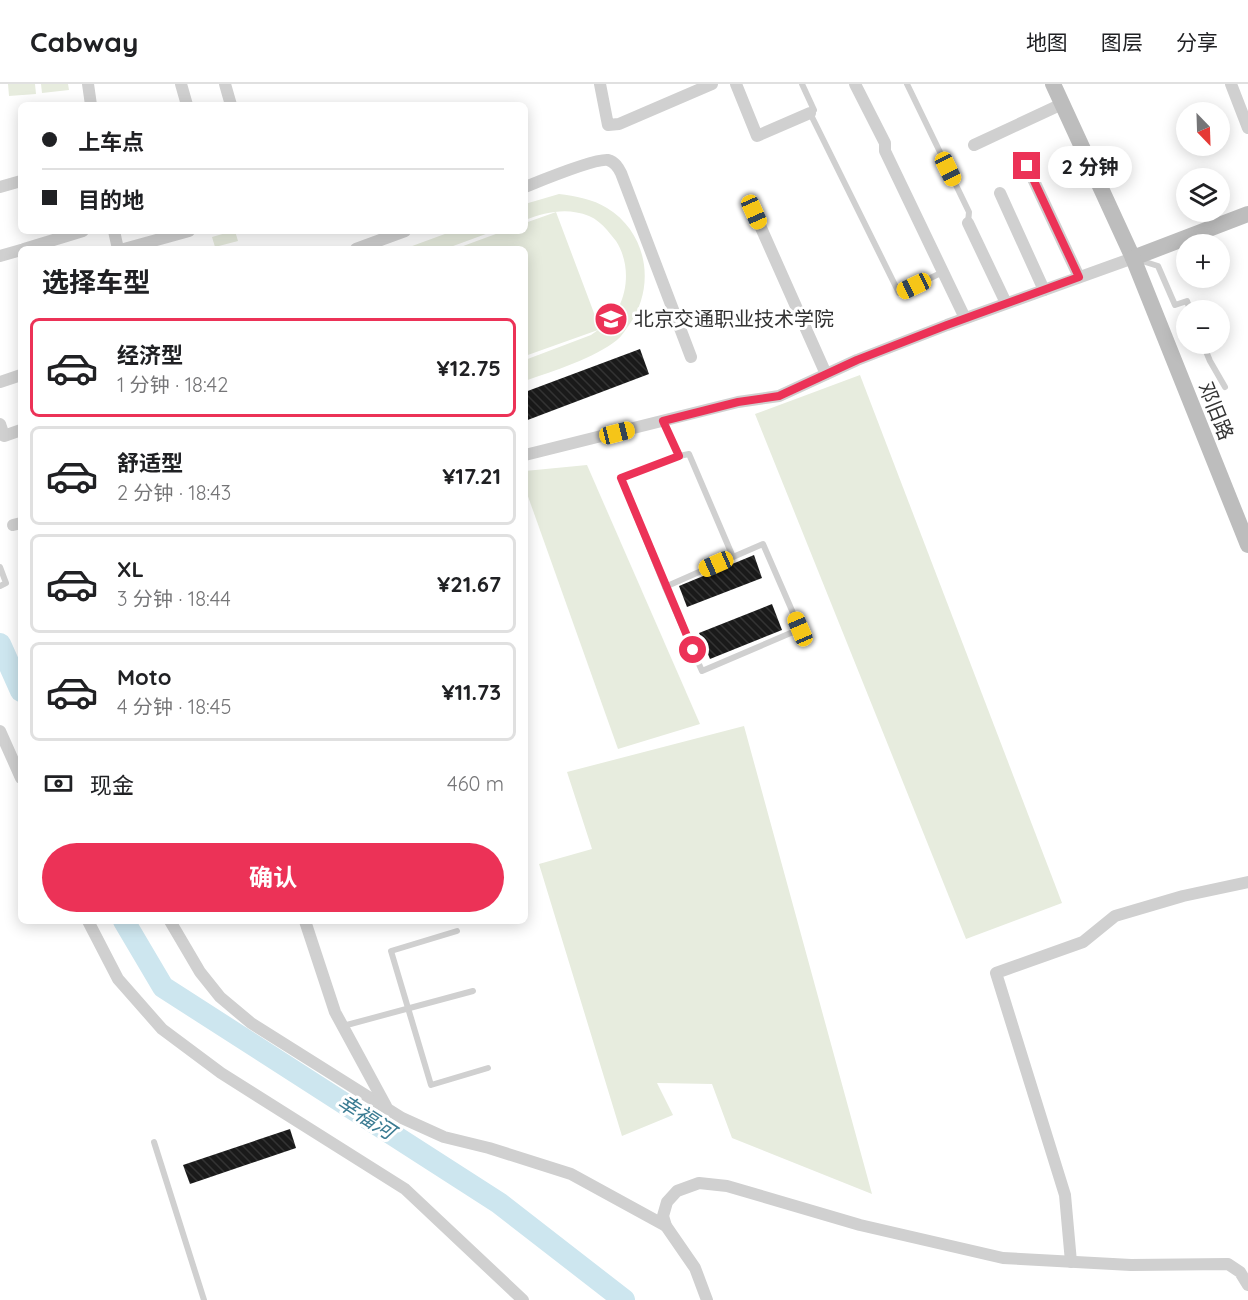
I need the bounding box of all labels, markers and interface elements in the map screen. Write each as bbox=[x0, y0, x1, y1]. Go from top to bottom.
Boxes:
text: Cabway bbox=[30, 24, 138, 59]
text: 地图 bbox=[1026, 29, 1068, 55]
text: 图层 bbox=[1101, 29, 1143, 55]
text: 分享 bbox=[1176, 29, 1218, 55]
north arrow bbox=[1176, 102, 1230, 156]
map controls bbox=[1176, 102, 1230, 354]
text: 上车点 bbox=[78, 128, 144, 156]
callout: 2 分钟 bbox=[1048, 145, 1132, 187]
car bbox=[932, 149, 964, 189]
route end bbox=[1013, 152, 1040, 179]
text: 2 分钟 bbox=[1062, 154, 1118, 179]
button: layers bbox=[1176, 168, 1230, 222]
text: 目的地 bbox=[78, 186, 144, 214]
car bbox=[738, 192, 770, 232]
button: + bbox=[1176, 234, 1230, 288]
text: 选择车型 bbox=[42, 265, 150, 299]
car bbox=[894, 270, 934, 302]
button: − bbox=[1176, 300, 1230, 354]
school or university icon: 北京交通职业技术学院 bbox=[593, 301, 629, 337]
place label: 北京交通职业技术学院 bbox=[634, 306, 834, 331]
icon: car bbox=[45, 341, 99, 395]
text: 经济型 bbox=[117, 341, 183, 369]
text: ¥12.75 bbox=[437, 354, 501, 382]
text: 1 分钟 · 18:42 bbox=[117, 372, 228, 397]
street label: 邓旧路 bbox=[1194, 378, 1239, 443]
car bbox=[597, 420, 637, 446]
icon: car bbox=[45, 449, 99, 503]
text: 舒适型 bbox=[117, 449, 183, 477]
text: ¥17.21 bbox=[442, 462, 501, 490]
text: 2 分钟 · 18:43 bbox=[117, 480, 231, 505]
car bbox=[696, 548, 736, 580]
text: XL bbox=[117, 555, 144, 583]
icon: car bbox=[45, 557, 99, 611]
text: ¥21.67 bbox=[437, 570, 501, 598]
text: 3 分钟 · 18:44 bbox=[117, 586, 231, 611]
car bbox=[785, 609, 815, 649]
route start bbox=[679, 636, 706, 663]
text: Moto bbox=[117, 663, 171, 691]
icon: car bbox=[45, 665, 99, 719]
text: ¥11.73 bbox=[441, 678, 501, 706]
text: 4 分钟 · 18:45 bbox=[117, 694, 231, 719]
icon: cash bbox=[42, 767, 75, 800]
text: 现金 bbox=[90, 771, 134, 799]
text: 460 m bbox=[447, 771, 504, 796]
button: 确认 bbox=[42, 843, 504, 912]
water label: 幸福河 bbox=[333, 1088, 403, 1146]

